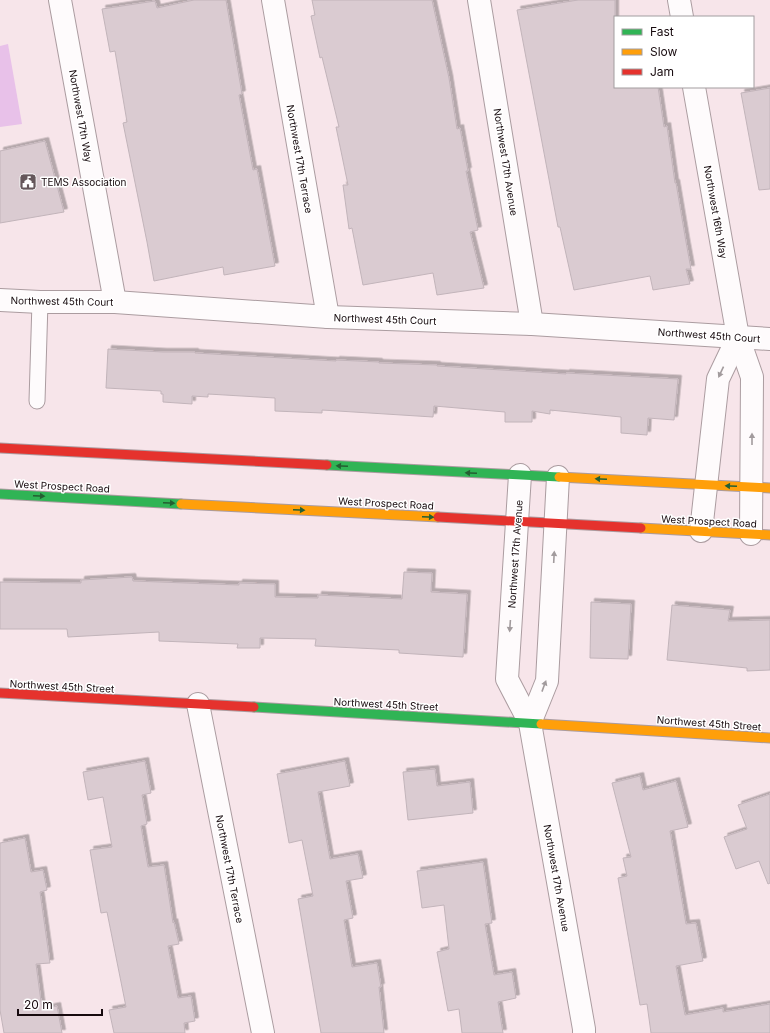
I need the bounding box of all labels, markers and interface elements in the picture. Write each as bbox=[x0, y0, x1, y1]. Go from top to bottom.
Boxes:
legend bbox=[614, 16, 754, 88]
text: Fast bbox=[650, 24, 674, 39]
text: Slow bbox=[650, 44, 678, 59]
text: Jam bbox=[650, 64, 674, 79]
street label: Northwest 17th Way bbox=[67, 69, 95, 164]
street label: Northwest 17th Terrace bbox=[285, 104, 315, 214]
street label: Northwest 17th Avenue bbox=[492, 107, 520, 217]
street label: Northwest 16th Way bbox=[702, 164, 730, 260]
public building icon: TEMS Association bbox=[18, 172, 38, 192]
place label: TEMS Association bbox=[41, 176, 127, 188]
street label: Northwest 45th Court bbox=[11, 294, 114, 308]
street label: Northwest 45th Court bbox=[333, 311, 437, 327]
street label: Northwest 45th Court bbox=[657, 325, 761, 345]
one-way arrow bbox=[718, 366, 724, 378]
one-way arrow bbox=[749, 432, 755, 445]
one-way arrow bbox=[335, 463, 348, 469]
one-way arrow bbox=[464, 470, 477, 476]
one-way arrow bbox=[595, 476, 607, 483]
street label: West Prospect Road bbox=[14, 478, 110, 494]
one-way arrow bbox=[724, 483, 737, 489]
one-way arrow bbox=[33, 492, 45, 499]
street label: West Prospect Road bbox=[338, 495, 434, 511]
one-way arrow bbox=[163, 499, 175, 506]
street label: Northwest 17th Avenue bbox=[505, 499, 525, 609]
one-way arrow bbox=[293, 506, 305, 513]
one-way arrow bbox=[422, 513, 434, 520]
street label: West Prospect Road bbox=[661, 513, 757, 529]
one-way arrow bbox=[550, 551, 557, 563]
one-way arrow bbox=[506, 620, 513, 632]
street label: Northwest 45th Street bbox=[9, 677, 115, 695]
one-way arrow bbox=[542, 680, 548, 692]
street label: Northwest 45th Street bbox=[333, 695, 439, 713]
street label: Northwest 45th Street bbox=[656, 713, 762, 733]
street label: Northwest 17th Terrace bbox=[214, 814, 246, 924]
street label: Northwest 17th Avenue bbox=[542, 823, 572, 933]
scale bar bbox=[18, 991, 102, 1017]
text: 20 m bbox=[24, 997, 53, 1012]

